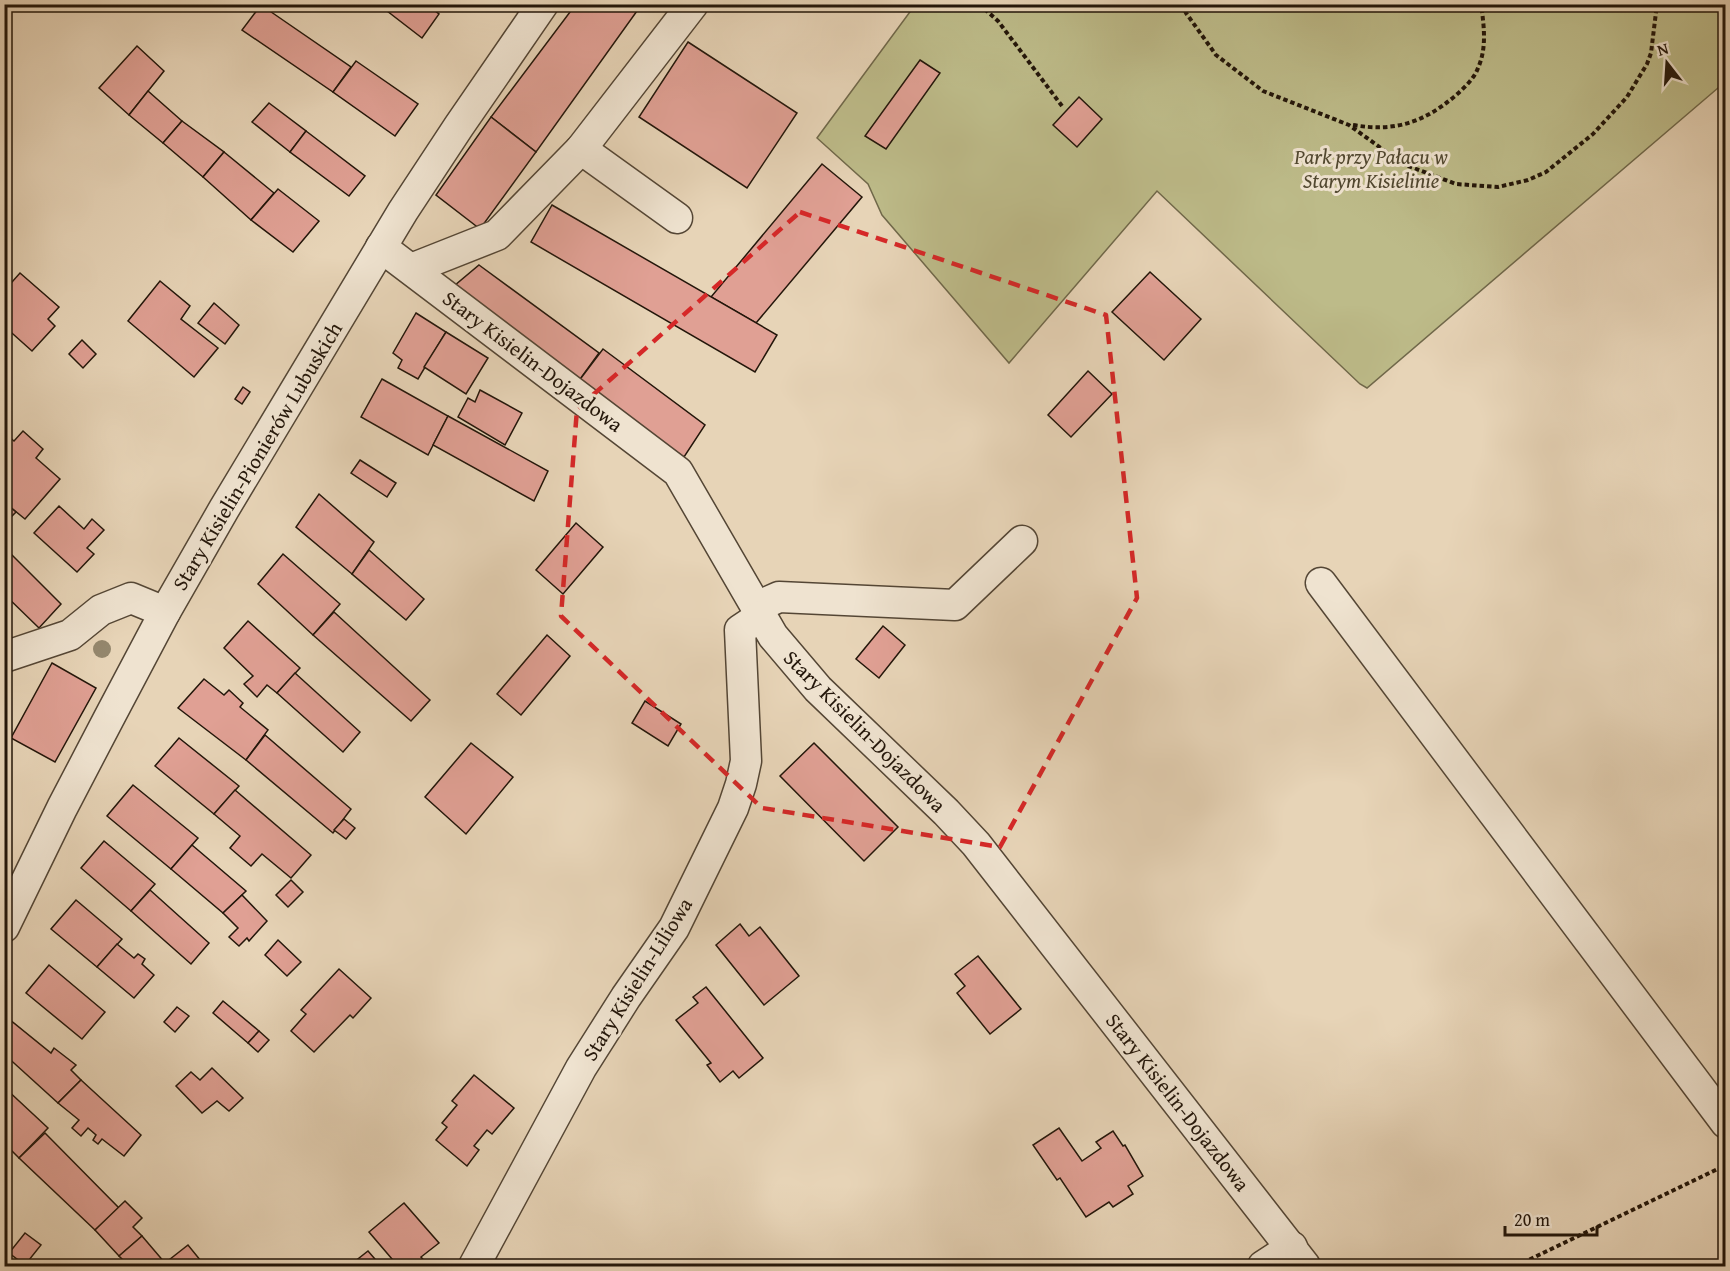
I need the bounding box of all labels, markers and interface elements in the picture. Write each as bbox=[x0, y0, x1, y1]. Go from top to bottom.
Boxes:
north arrow bbox=[1637, 33, 1697, 93]
text: N bbox=[1654, 36, 1672, 62]
park label: Park przy Pałacu w Starym Kisielinie bbox=[1293, 141, 1448, 196]
street label: Stary Kisielin-Dojazdowa bbox=[436, 283, 630, 439]
street label: Stary Kisielin-Pionierów Lubuskich bbox=[164, 316, 350, 596]
street label: Stary Kisielin-Dojazdowa bbox=[777, 643, 953, 819]
street label: Stary Kisielin-Liliowa bbox=[574, 891, 700, 1067]
street label: Stary Kisielin-Dojazdowa bbox=[1098, 1006, 1258, 1198]
scale bar bbox=[1505, 1199, 1596, 1237]
text: 20 m bbox=[1514, 1206, 1550, 1233]

